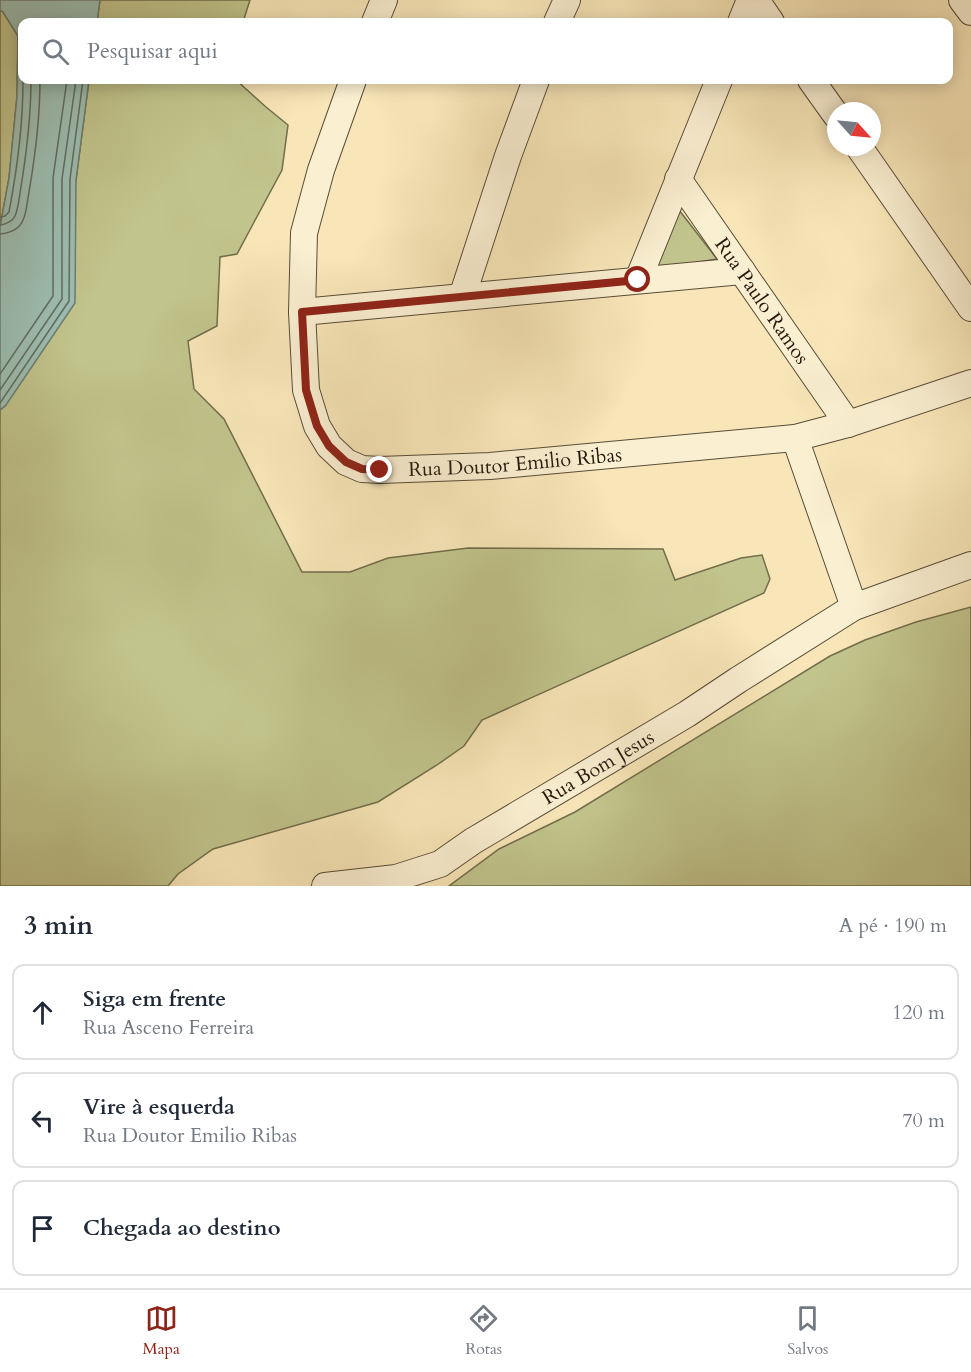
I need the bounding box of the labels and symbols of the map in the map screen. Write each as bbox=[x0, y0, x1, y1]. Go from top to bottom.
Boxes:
north arrow bbox=[827, 102, 881, 156]
street label: Rua Paulo Ramos bbox=[709, 232, 816, 369]
route start bbox=[624, 266, 650, 292]
street label: Rua Doutor Emilio Ribas bbox=[408, 440, 623, 482]
route end bbox=[366, 456, 392, 482]
street label: Rua Bom Jesus bbox=[537, 723, 659, 811]

